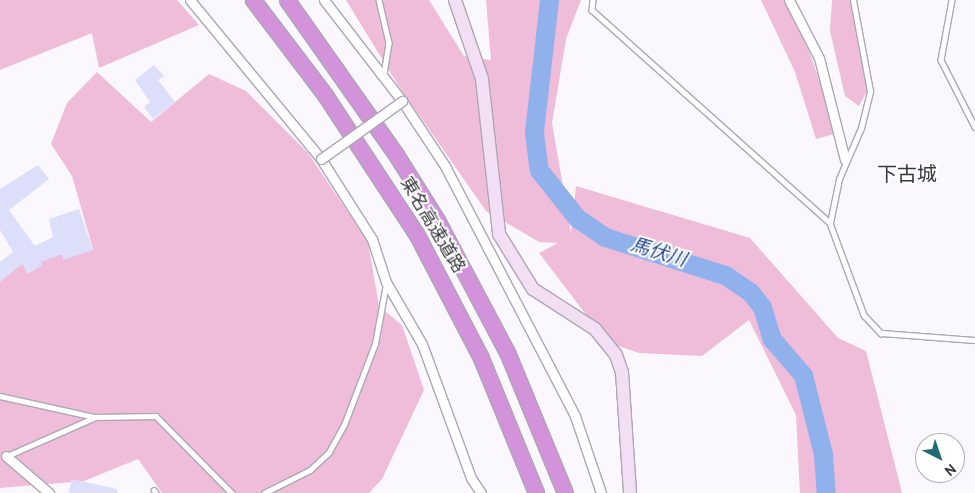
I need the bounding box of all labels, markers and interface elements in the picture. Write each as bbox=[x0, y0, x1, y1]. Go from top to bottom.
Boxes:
district label: 下古城 bbox=[877, 164, 937, 188]
street label: 東名高速道路 bbox=[394, 174, 468, 278]
water label: 馬伏川 bbox=[627, 235, 689, 273]
north arrow bbox=[915, 433, 965, 483]
text: N bbox=[940, 459, 959, 479]

